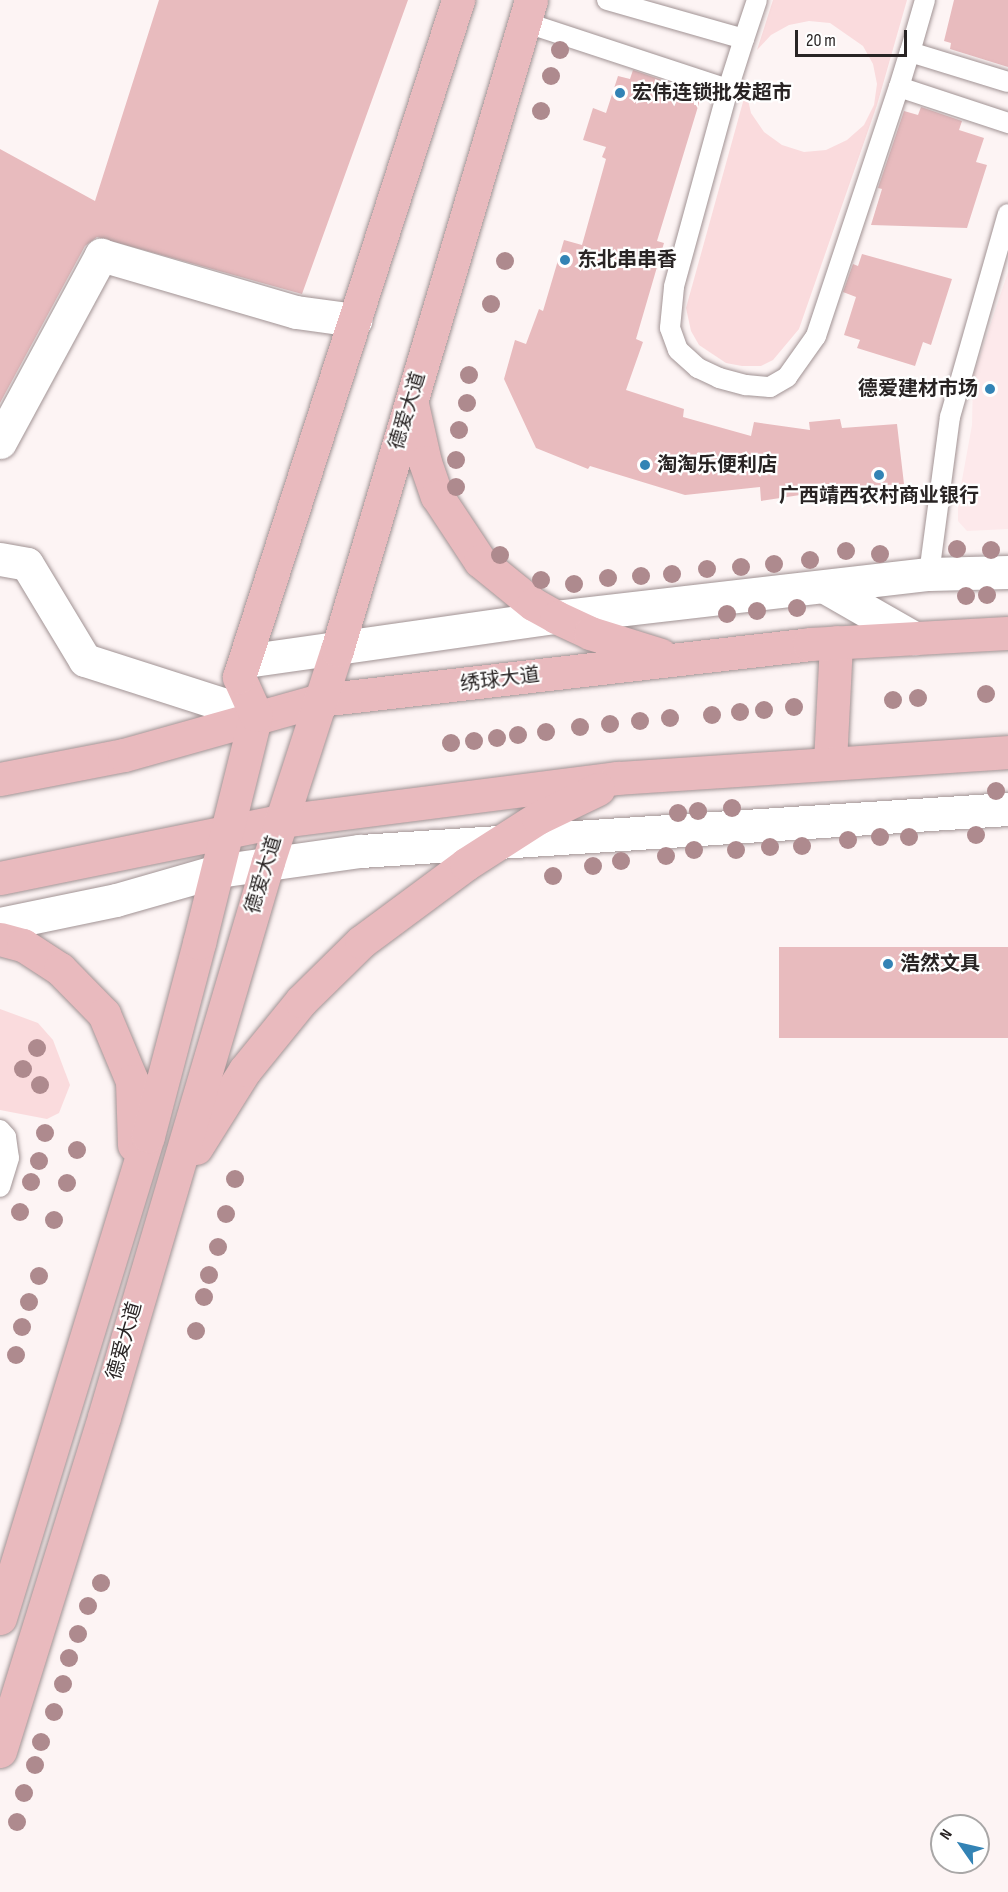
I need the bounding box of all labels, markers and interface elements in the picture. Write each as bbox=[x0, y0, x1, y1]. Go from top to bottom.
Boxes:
scale bar bbox=[798, 18, 910, 56]
text: 20 m bbox=[806, 30, 836, 51]
place label: 宏伟连锁批发超市 bbox=[632, 81, 792, 105]
marker: 宏伟连锁批发超市 bbox=[613, 86, 627, 100]
place label: 东北串串香 bbox=[577, 248, 677, 272]
marker: 东北串串香 bbox=[558, 253, 572, 267]
street label: 德爱大道 bbox=[385, 369, 431, 453]
place label: 德爱建材市场 bbox=[858, 377, 978, 401]
marker: 德爱建材市场 bbox=[983, 382, 997, 396]
place label: 淘淘乐便利店 bbox=[657, 453, 777, 477]
marker: 淘淘乐便利店 bbox=[638, 458, 652, 472]
marker: 广西靖西农村商业银行 bbox=[872, 468, 886, 482]
place label: 广西靖西农村商业银行 bbox=[779, 484, 979, 508]
street label: 绣球大道 bbox=[459, 663, 541, 697]
street label: 德爱大道 bbox=[241, 833, 287, 917]
place label: 浩然文具 bbox=[900, 952, 980, 976]
marker: 浩然文具 bbox=[881, 957, 895, 971]
street label: 德爱大道 bbox=[102, 1299, 148, 1383]
north arrow bbox=[930, 1814, 990, 1874]
text: N bbox=[936, 1826, 957, 1844]

